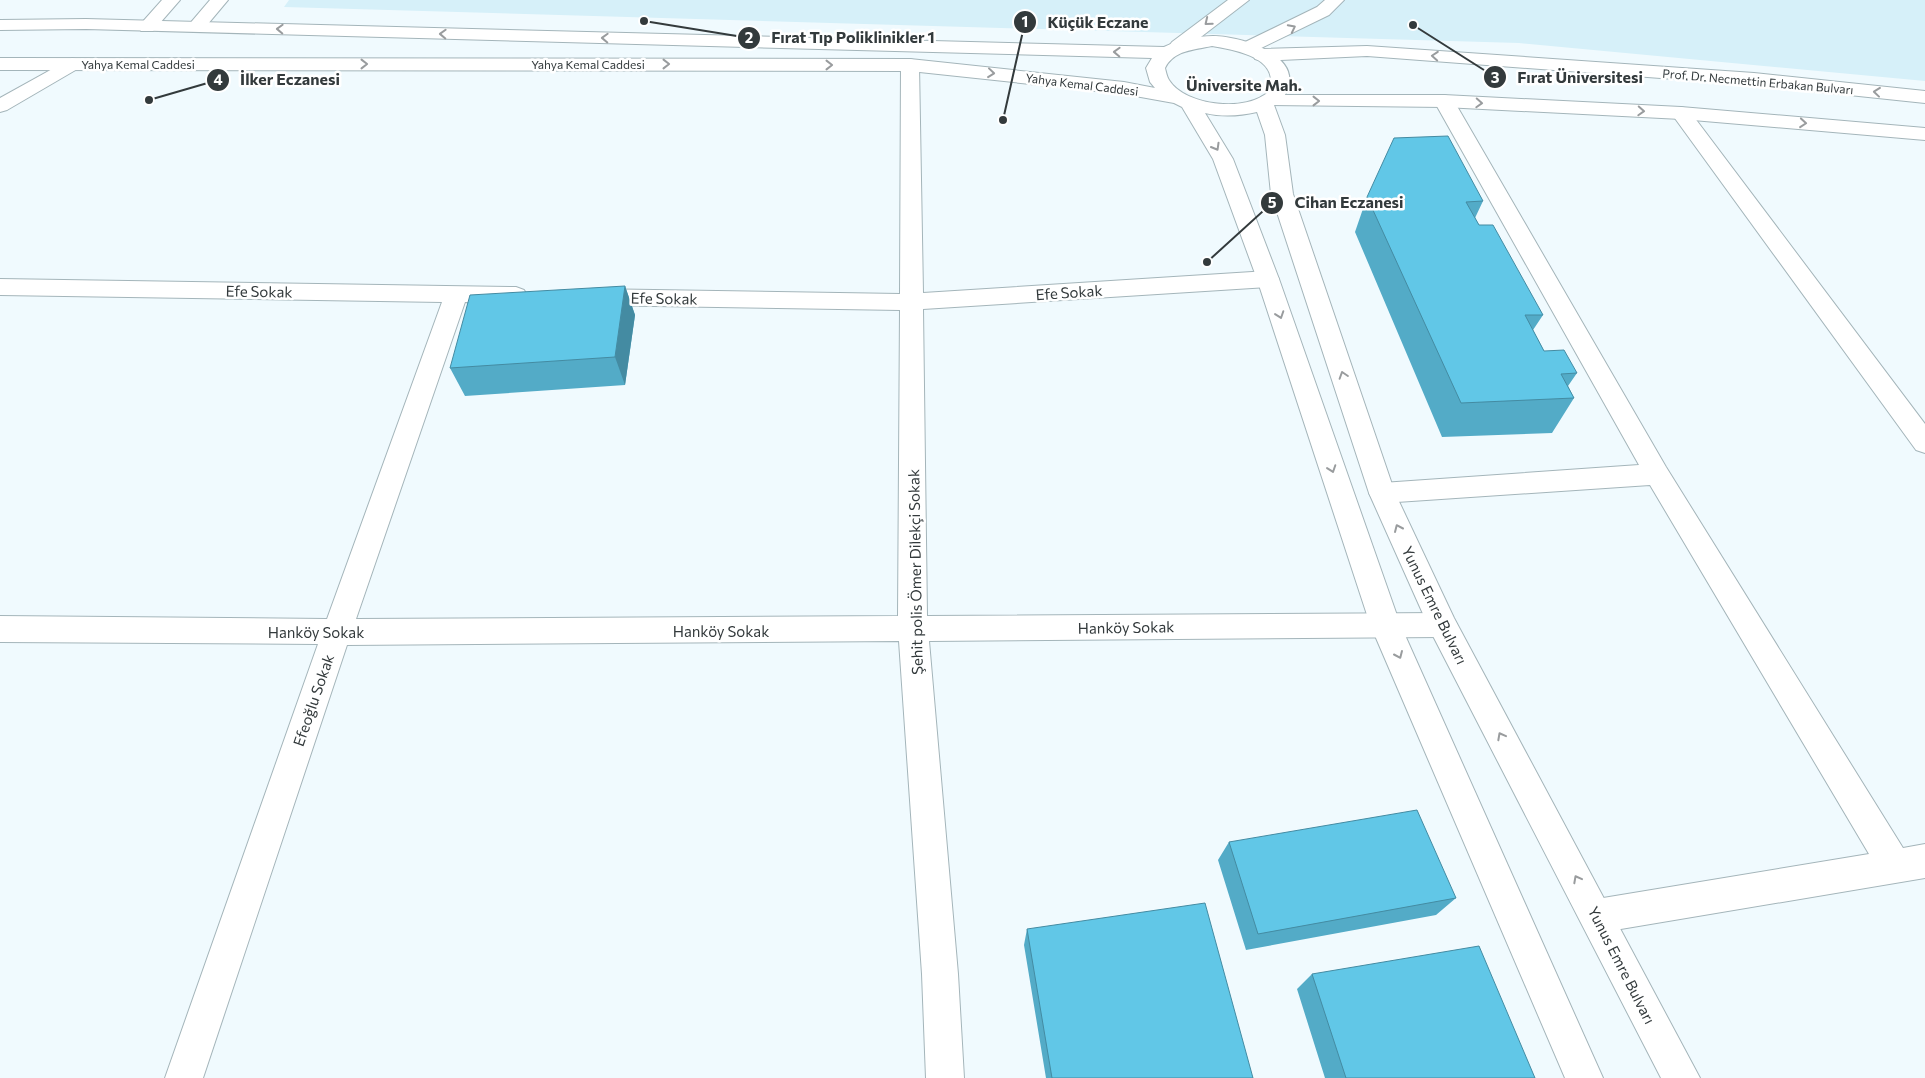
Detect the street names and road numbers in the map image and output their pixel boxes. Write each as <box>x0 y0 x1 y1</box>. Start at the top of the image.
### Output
street label: Yahya Kemal Caddesi <box>81 57 195 71</box>
street label: Yahya Kemal Caddesi <box>531 57 645 71</box>
street label: Prof. Dr. Necmettin Erbakan Bulvarı <box>1662 66 1854 96</box>
street label: Yahya Kemal Caddesi <box>1025 70 1139 98</box>
street label: Efe Sokak <box>225 281 293 301</box>
street label: Efe Sokak <box>1035 281 1103 303</box>
street label: Efe Sokak <box>630 288 698 308</box>
street label: Şehit polis Ömer Dilekçi Sokak <box>904 469 926 675</box>
street label: Yunus Emre Bulvarı <box>1399 543 1471 667</box>
street label: Hanköy Sokak <box>1078 617 1174 637</box>
street label: Hanköy Sokak <box>673 622 769 640</box>
street label: Hanköy Sokak <box>268 623 364 641</box>
street label: Efeoğlu Sokak <box>289 652 337 748</box>
street label: Yunus Emre Bulvarı <box>1585 903 1659 1027</box>

